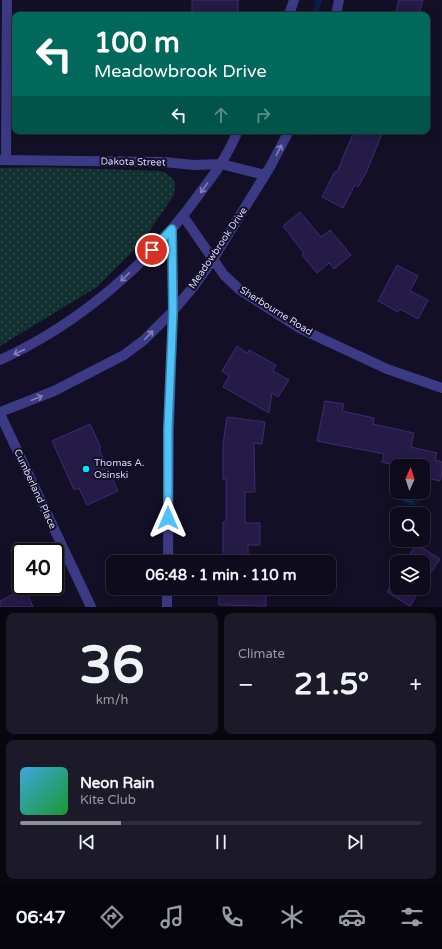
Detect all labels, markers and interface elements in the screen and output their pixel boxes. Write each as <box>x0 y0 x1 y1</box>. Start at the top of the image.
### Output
text: 100 m <box>94 26 180 60</box>
icon: left <box>28 28 80 80</box>
text: Meadowbrook Drive <box>94 60 267 82</box>
icon: left <box>168 104 190 126</box>
icon: ahead <box>210 104 232 126</box>
icon: right <box>252 104 274 126</box>
one-way arrow <box>276 145 283 157</box>
street label: Dakota Street <box>100 155 166 169</box>
one-way arrow <box>200 182 208 193</box>
street label: Meadowbrook Drive <box>186 205 250 291</box>
pin <box>135 233 169 267</box>
icon: arrive <box>141 239 163 261</box>
one-way arrow <box>120 272 130 282</box>
street label: Sherbourne Road <box>237 284 315 338</box>
one-way arrow <box>145 330 154 340</box>
one-way arrow <box>13 349 25 356</box>
one-way arrow <box>30 393 42 401</box>
street label: Cumberland Place <box>11 447 59 531</box>
place label: Thomas A. Osinski <box>94 457 144 481</box>
north arrow <box>390 459 430 499</box>
map controls <box>390 459 430 595</box>
marker: Thomas A. Osinski <box>81 464 91 474</box>
position arrow <box>147 497 189 539</box>
button: search <box>390 507 430 547</box>
speed limit sign: 40 <box>12 543 64 595</box>
button: layers <box>390 555 430 595</box>
text: 06:48 · 1 min · 110 m <box>146 566 296 584</box>
text: 36 <box>79 634 145 697</box>
text: Climate <box>238 646 285 662</box>
text: 21.5° <box>294 666 369 703</box>
text: − <box>238 672 254 698</box>
text: + <box>410 672 422 698</box>
text: km/h <box>96 692 128 708</box>
text: Neon Rain <box>80 774 154 792</box>
text: Kite Club <box>80 792 136 808</box>
icon: previous <box>76 831 98 853</box>
icon: pause <box>210 831 232 853</box>
icon: next <box>344 831 366 853</box>
icon: directions <box>98 903 126 931</box>
icon: music <box>158 903 186 931</box>
icon: phone <box>218 903 246 931</box>
icon: climate <box>278 903 306 931</box>
icon: car <box>338 903 366 931</box>
icon: filters <box>398 903 426 931</box>
text: 06:47 <box>16 906 66 928</box>

